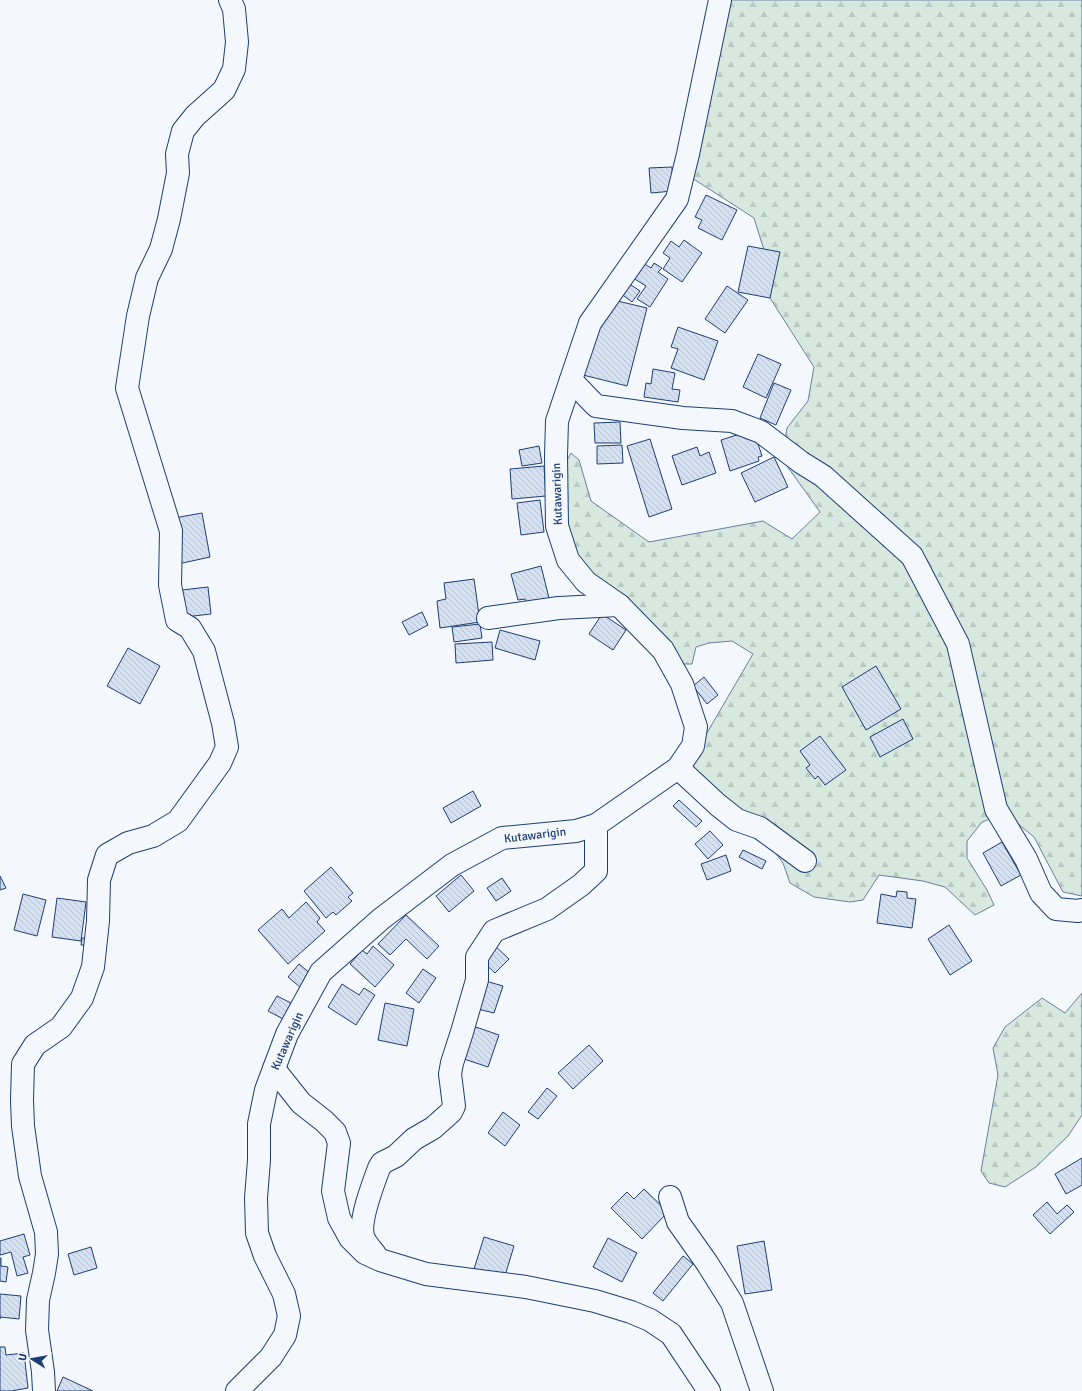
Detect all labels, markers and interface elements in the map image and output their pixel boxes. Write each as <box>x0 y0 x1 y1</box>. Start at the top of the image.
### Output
street label: Kutawarigin <box>549 463 566 525</box>
street label: Kutawarigin <box>503 824 567 847</box>
street label: Kutawarigin <box>268 1010 307 1073</box>
north arrow <box>12 1339 52 1379</box>
text: U <box>16 1352 30 1362</box>

